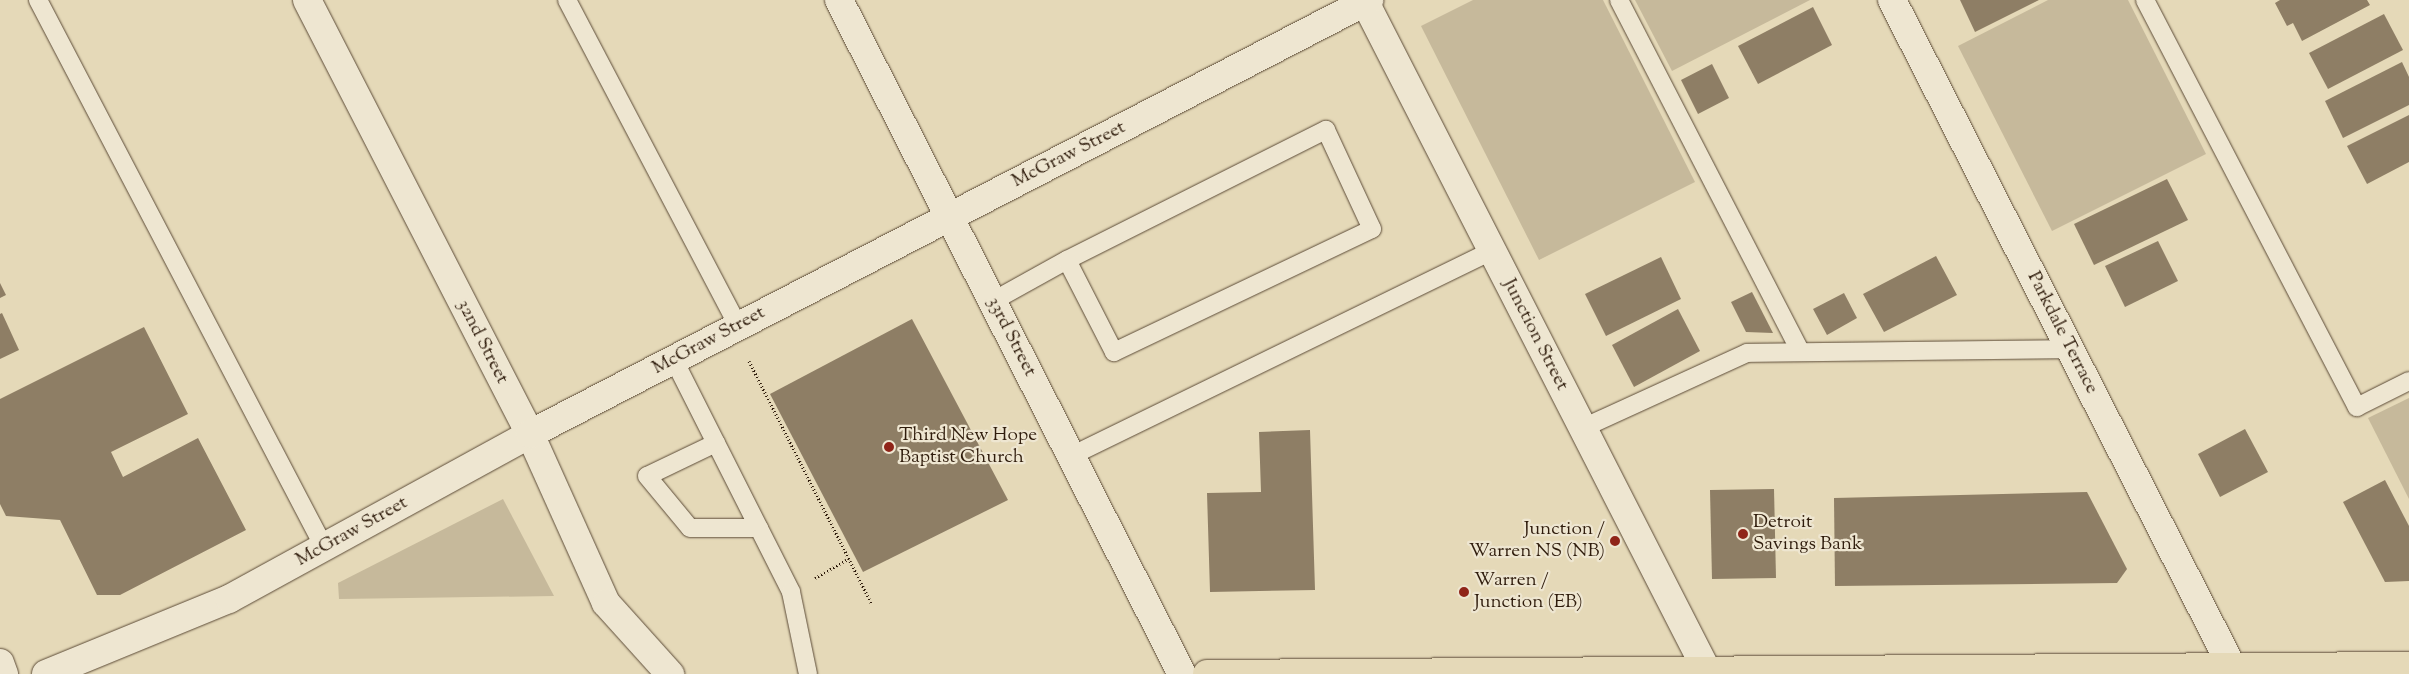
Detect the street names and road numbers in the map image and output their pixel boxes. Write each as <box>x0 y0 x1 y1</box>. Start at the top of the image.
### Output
street label: McGraw Street <box>1008 117 1130 193</box>
street label: Parkdale Terrace <box>2021 268 2103 398</box>
street label: Junction Street <box>1497 275 1573 395</box>
street label: 33rd Street <box>981 293 1041 381</box>
street label: 32nd Street <box>451 296 513 388</box>
street label: McGraw Street <box>649 302 769 380</box>
street label: McGraw Street <box>292 492 412 572</box>

